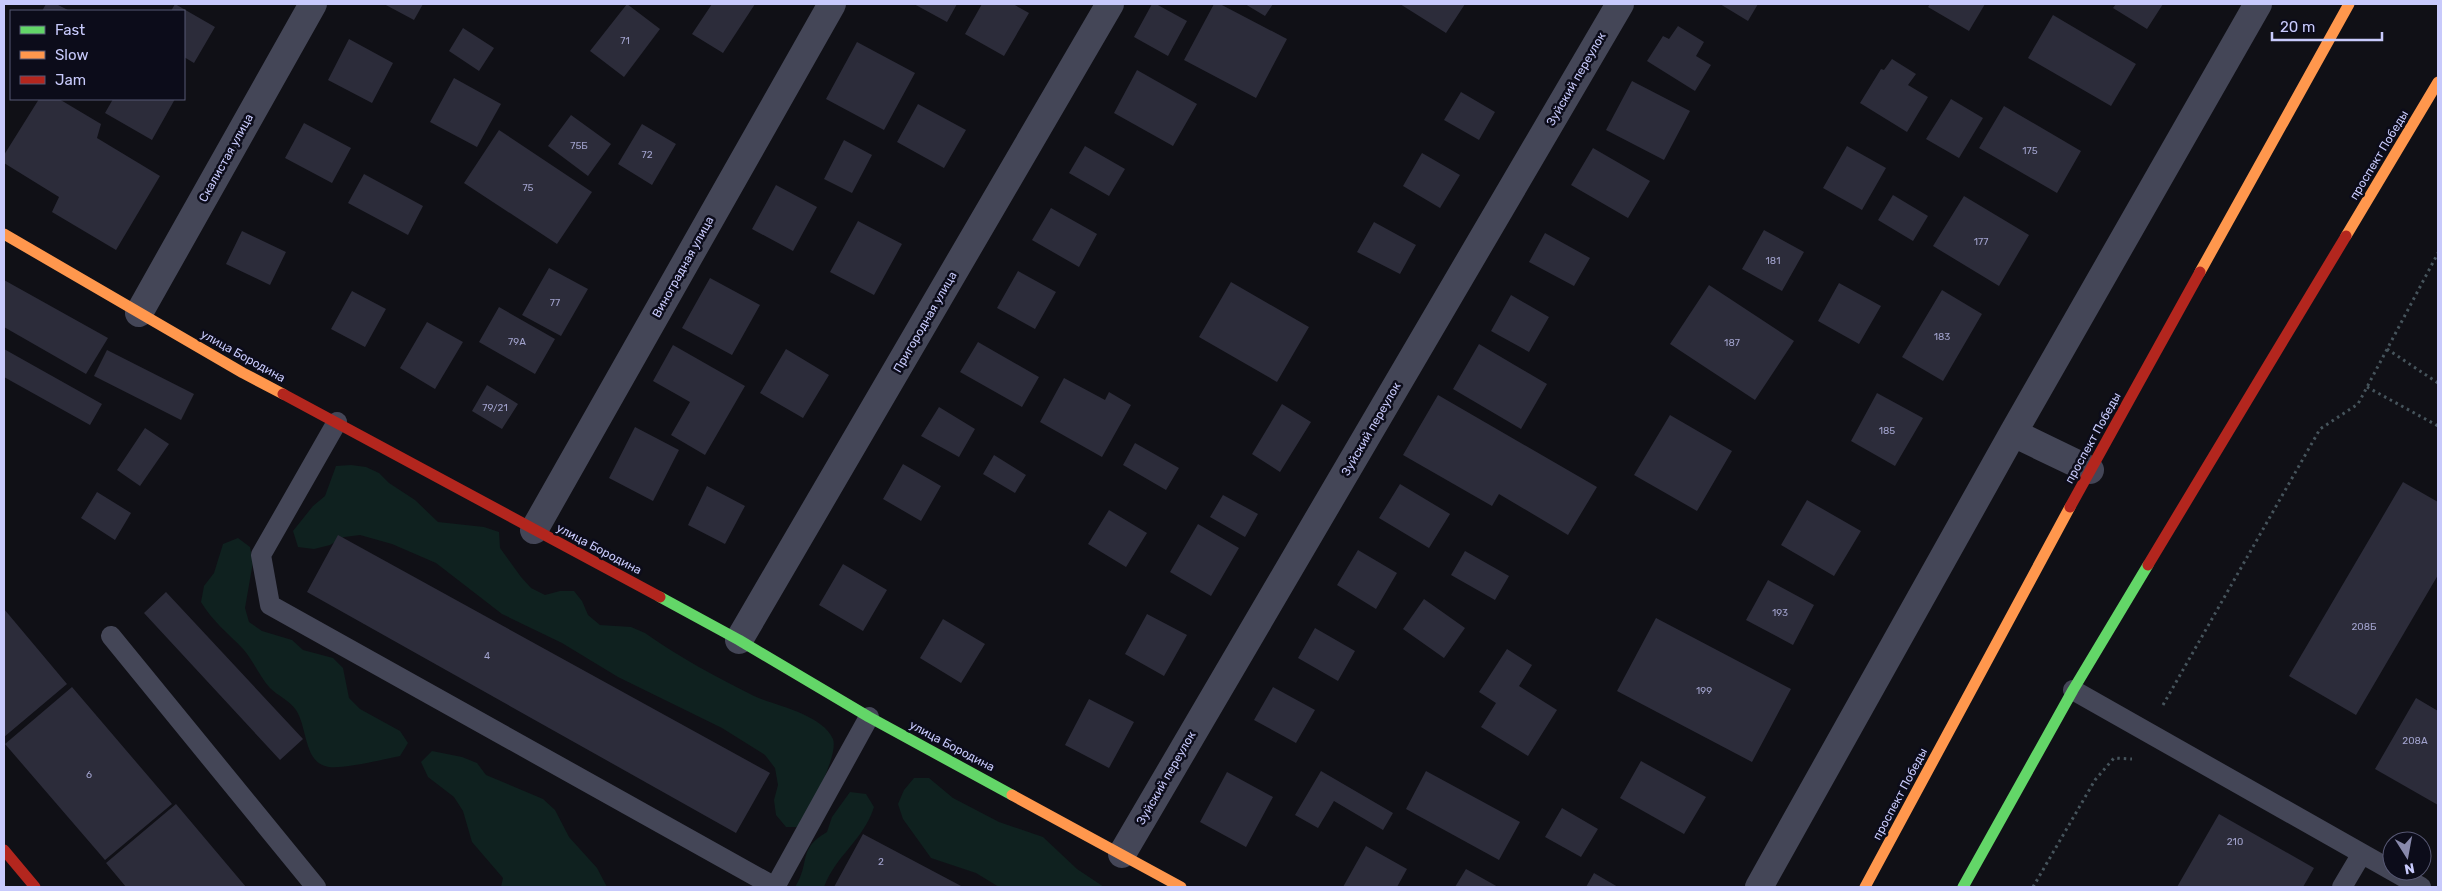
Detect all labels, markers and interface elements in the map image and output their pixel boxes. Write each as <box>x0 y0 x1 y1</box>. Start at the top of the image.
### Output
legend <box>10 10 185 100</box>
scale bar <box>2272 10 2382 42</box>
text: 20 m <box>2280 18 2315 36</box>
text: Fast <box>55 21 85 39</box>
street label: Зуйский переулок <box>1543 29 1609 128</box>
house number: 71 <box>620 35 630 47</box>
text: Slow <box>55 46 88 64</box>
text: Jam <box>55 71 86 89</box>
street label: проспект Победы <box>2347 108 2411 202</box>
street label: Скалистая улица <box>196 111 256 205</box>
house number: 75Б <box>570 140 588 152</box>
house number: 175 <box>2022 145 2038 157</box>
house number: 72 <box>642 149 653 161</box>
house number: 75 <box>522 182 534 194</box>
street label: Виноградная улица <box>649 214 717 320</box>
house number: 177 <box>1974 236 1988 248</box>
house number: 181 <box>1766 255 1780 267</box>
street label: Пригородная улица <box>890 269 960 375</box>
house number: 77 <box>550 297 560 309</box>
street label: улица Бородина <box>198 327 288 385</box>
house number: 183 <box>1934 331 1950 343</box>
house number: 79А <box>508 336 526 348</box>
house number: 187 <box>1724 337 1740 349</box>
street label: Зуйский переулок <box>1338 379 1404 478</box>
street label: проспект Победы <box>2062 390 2124 486</box>
house number: 79/21 <box>482 402 508 414</box>
house number: 185 <box>1879 425 1895 437</box>
street label: улица Бородина <box>554 521 644 577</box>
house number: 193 <box>1772 607 1788 619</box>
house number: 208Б <box>2352 621 2377 633</box>
house number: 4 <box>484 650 490 662</box>
house number: 199 <box>1696 685 1712 697</box>
street label: улица Бородина <box>907 718 997 774</box>
street label: Зуйский переулок <box>1133 728 1199 827</box>
house number: 208А <box>2402 735 2428 747</box>
street label: проспект Победы <box>1870 746 1930 842</box>
house number: 6 <box>86 769 92 781</box>
north arrow <box>2382 831 2432 881</box>
house number: 210 <box>2227 836 2243 848</box>
house number: 2 <box>878 856 884 868</box>
text: N <box>2403 859 2416 878</box>

